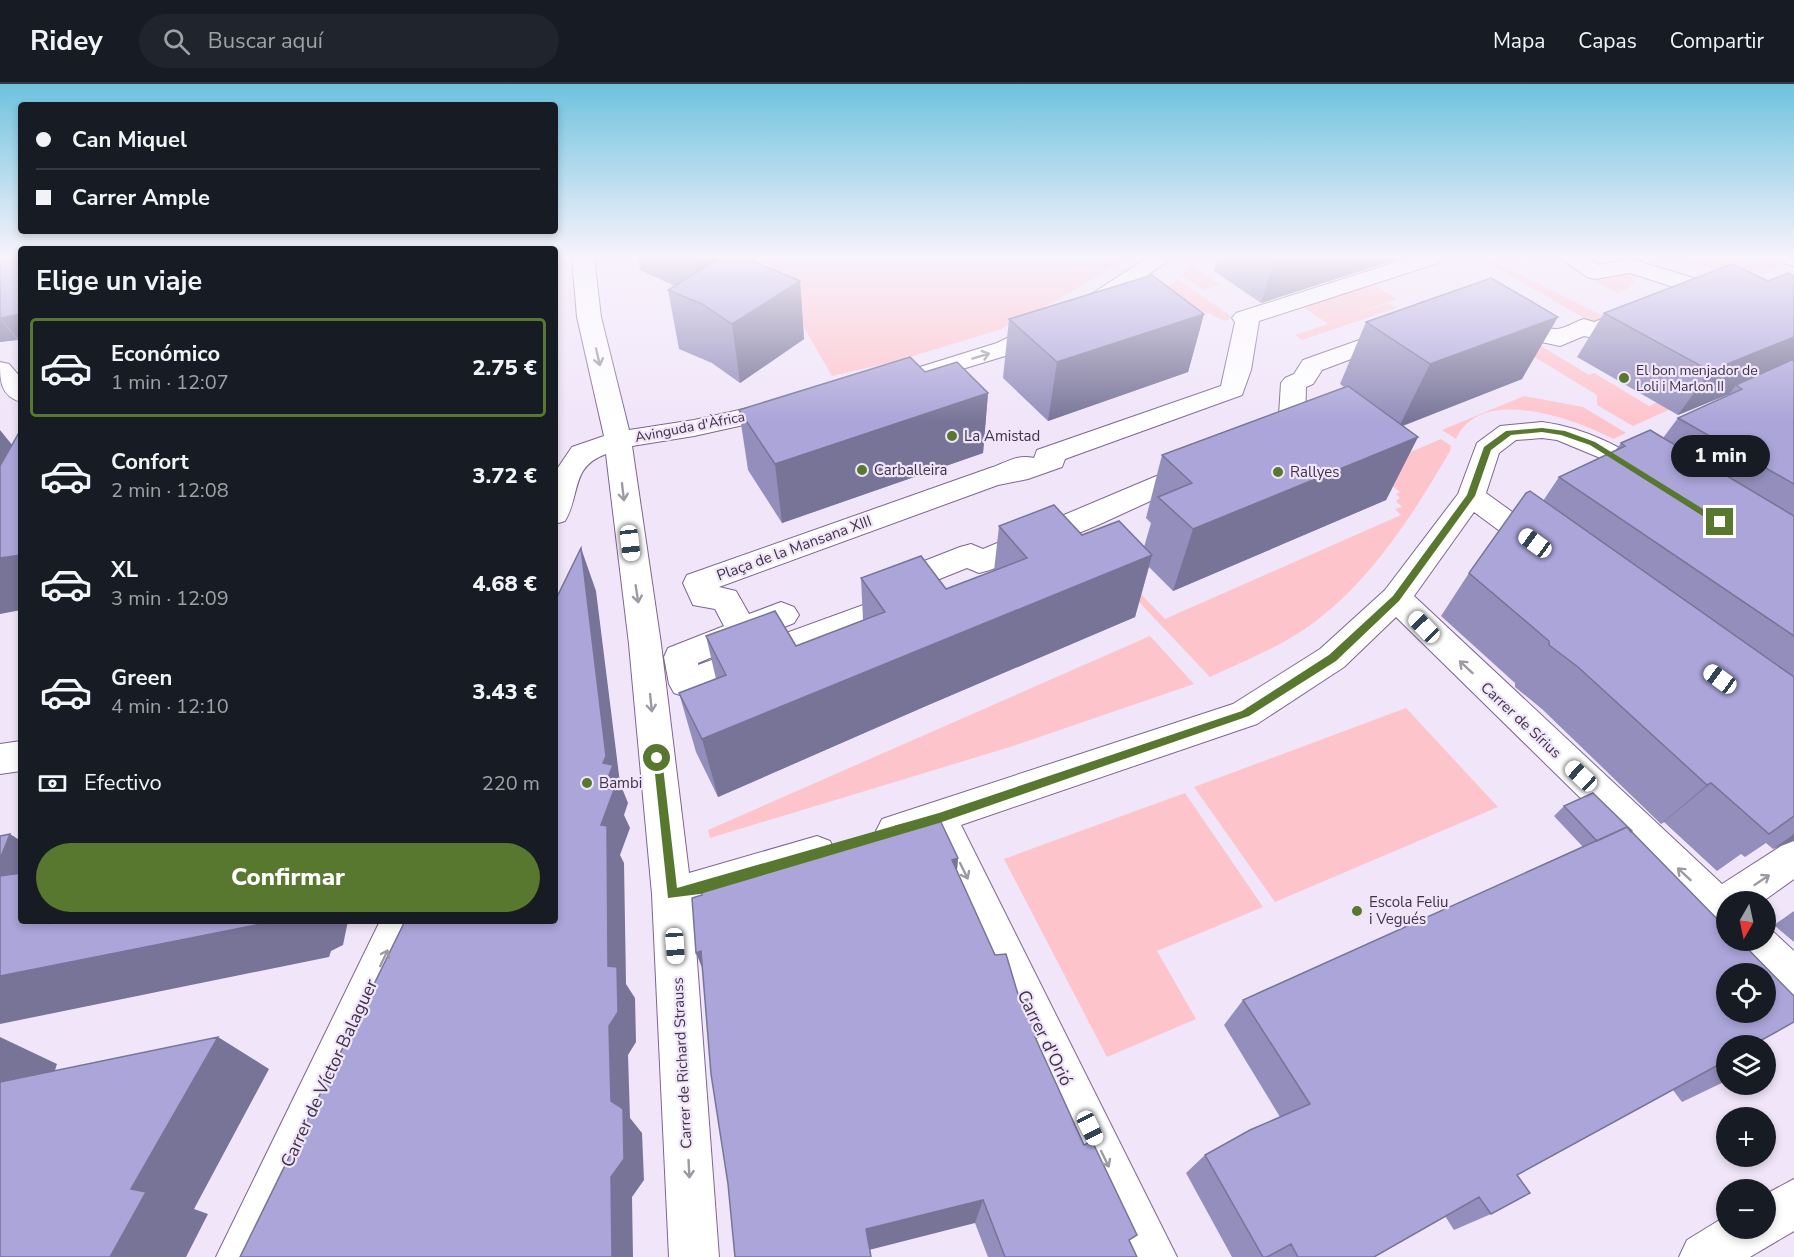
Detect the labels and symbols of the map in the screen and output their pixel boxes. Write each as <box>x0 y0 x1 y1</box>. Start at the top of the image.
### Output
one-way arrow <box>592 347 604 366</box>
one-way arrow <box>971 350 990 361</box>
place label: El bon menjador de Loli i Marlon II <box>1636 361 1758 396</box>
marker: El bon menjador de Loli i Marlon II <box>1617 371 1631 385</box>
street label: Avinguda d'Àfrica <box>633 407 747 447</box>
place label: La Amistad <box>964 426 1040 446</box>
marker: La Amistad <box>945 429 959 443</box>
callout: 1 min <box>1670 435 1770 477</box>
place label: Carballeira <box>874 460 947 480</box>
place label: Rallyes <box>1290 462 1339 482</box>
marker: Carballeira <box>855 463 869 477</box>
marker: Rallyes <box>1271 465 1285 479</box>
one-way arrow <box>618 481 629 501</box>
route end <box>1706 508 1733 535</box>
street label: Plaça de la Mansana XIII <box>714 511 874 585</box>
car <box>619 524 641 562</box>
car <box>1515 525 1555 561</box>
one-way arrow <box>631 583 642 603</box>
car <box>1405 608 1443 646</box>
one-way arrow <box>1459 660 1474 675</box>
car <box>1700 661 1740 697</box>
street label: Carrer de Sírius <box>1476 677 1566 763</box>
one-way arrow <box>646 692 657 712</box>
route start <box>643 744 670 771</box>
car <box>1562 757 1600 795</box>
place label: Bambi <box>599 773 642 793</box>
marker: Bambi <box>580 776 594 790</box>
one-way arrow <box>959 861 971 879</box>
one-way arrow <box>1677 867 1692 881</box>
one-way arrow <box>1753 874 1769 886</box>
north arrow <box>1716 891 1776 951</box>
place label: Escola Feliu i Vegués <box>1369 892 1448 929</box>
marker: Escola Feliu i Vegués <box>1350 904 1364 918</box>
car <box>665 927 685 965</box>
one-way arrow <box>378 949 390 967</box>
street label: Carrer de Víctor Balaguer <box>275 975 383 1171</box>
street label: Carrer de Richard Strauss <box>668 977 696 1149</box>
street label: Carrer d'Orió <box>1011 986 1079 1090</box>
car <box>1074 1108 1106 1148</box>
one-way arrow <box>1099 1150 1111 1168</box>
one-way arrow <box>683 1158 694 1178</box>

